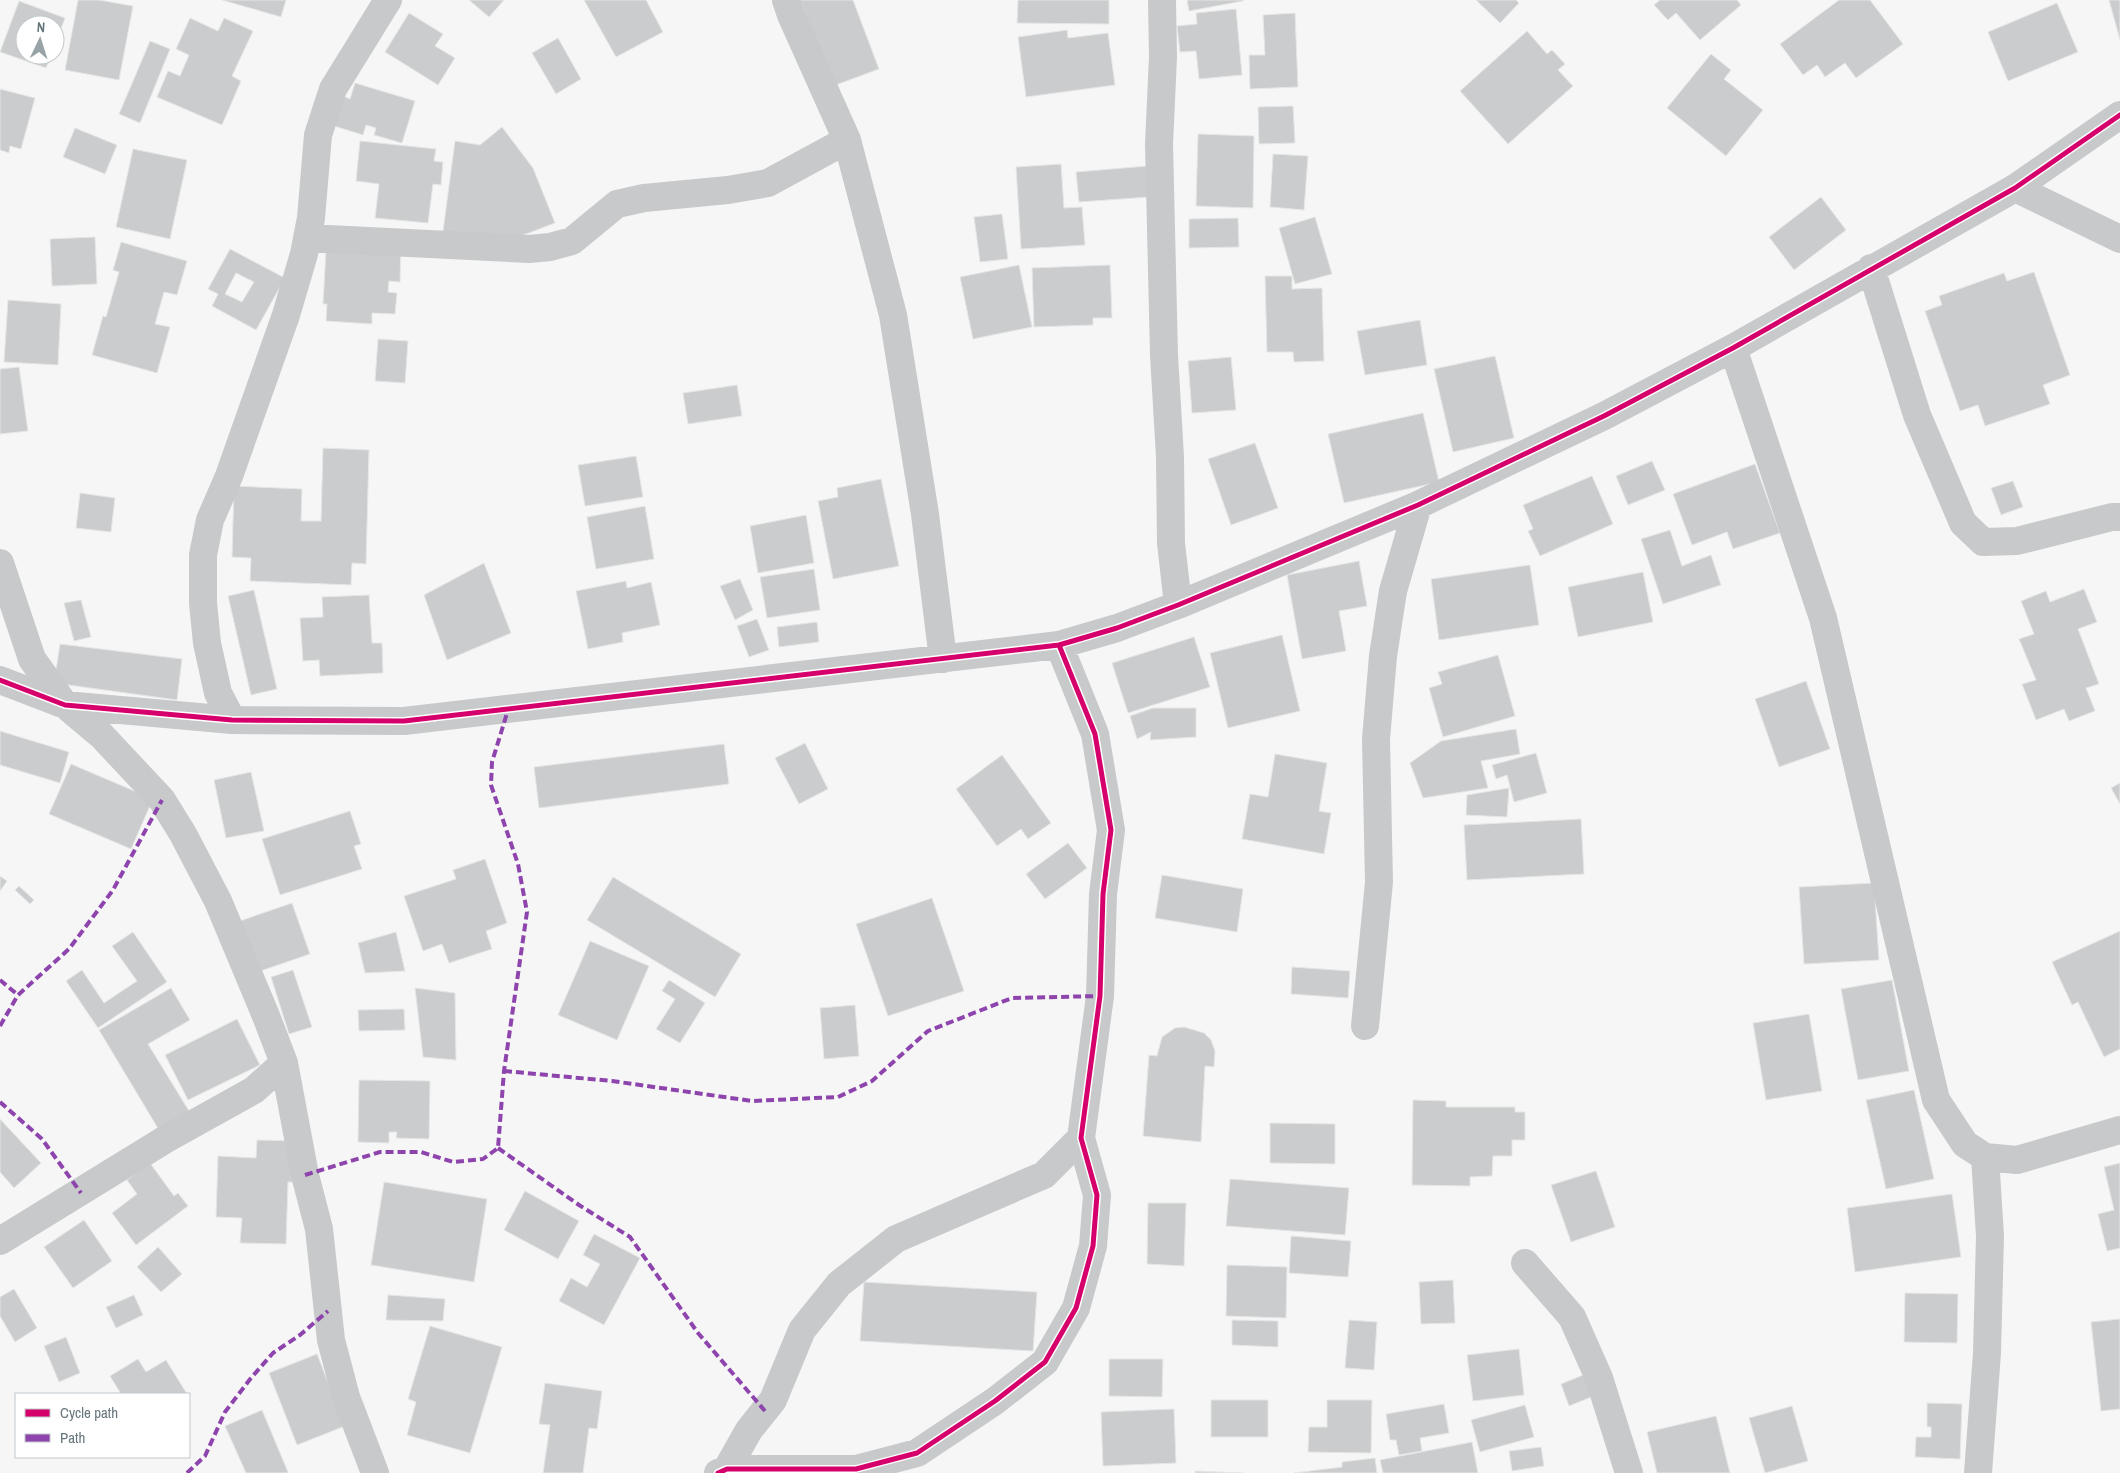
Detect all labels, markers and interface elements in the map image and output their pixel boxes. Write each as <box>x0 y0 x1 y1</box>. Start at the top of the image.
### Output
north arrow <box>15 15 65 65</box>
text: N <box>36 18 46 36</box>
legend <box>15 1393 190 1458</box>
text: Cycle path <box>60 1402 118 1423</box>
text: Path <box>60 1427 85 1448</box>

